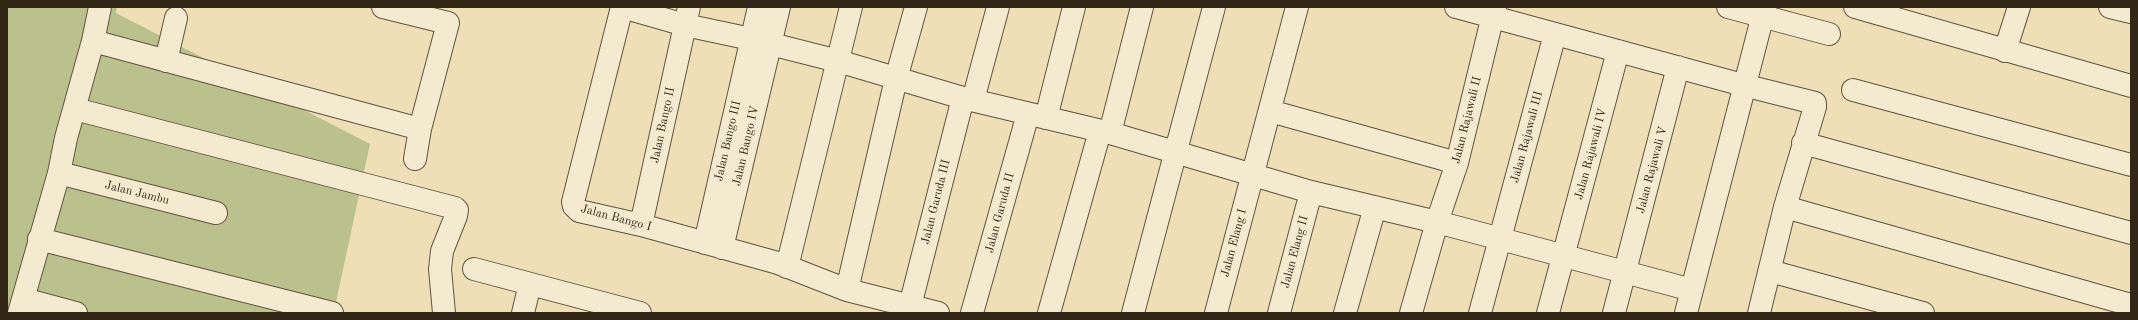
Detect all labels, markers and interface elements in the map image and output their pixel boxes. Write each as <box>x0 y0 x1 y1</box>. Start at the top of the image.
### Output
street label: Jalan Rajawali II <box>1449 75 1485 165</box>
street label: Jalan Bango II <box>648 86 678 164</box>
street label: Jalan Rajawali III <box>1508 90 1546 184</box>
street label: Jalan Bango III <box>712 99 744 183</box>
street label: Jalan Bango IV <box>730 104 762 188</box>
street label: Jalan Rajawali IV <box>1572 107 1610 201</box>
street label: Jalan Rajawali V <box>1633 125 1671 215</box>
street label: Jalan Garuda III <box>918 158 954 246</box>
street label: Jalan Garuda II <box>982 171 1018 255</box>
street label: Jalan Jambu <box>103 178 171 208</box>
street label: Jalan Bango I <box>579 202 653 234</box>
street label: Jalan Elang I <box>1218 207 1250 279</box>
street label: Jalan Elang II <box>1278 214 1312 290</box>

